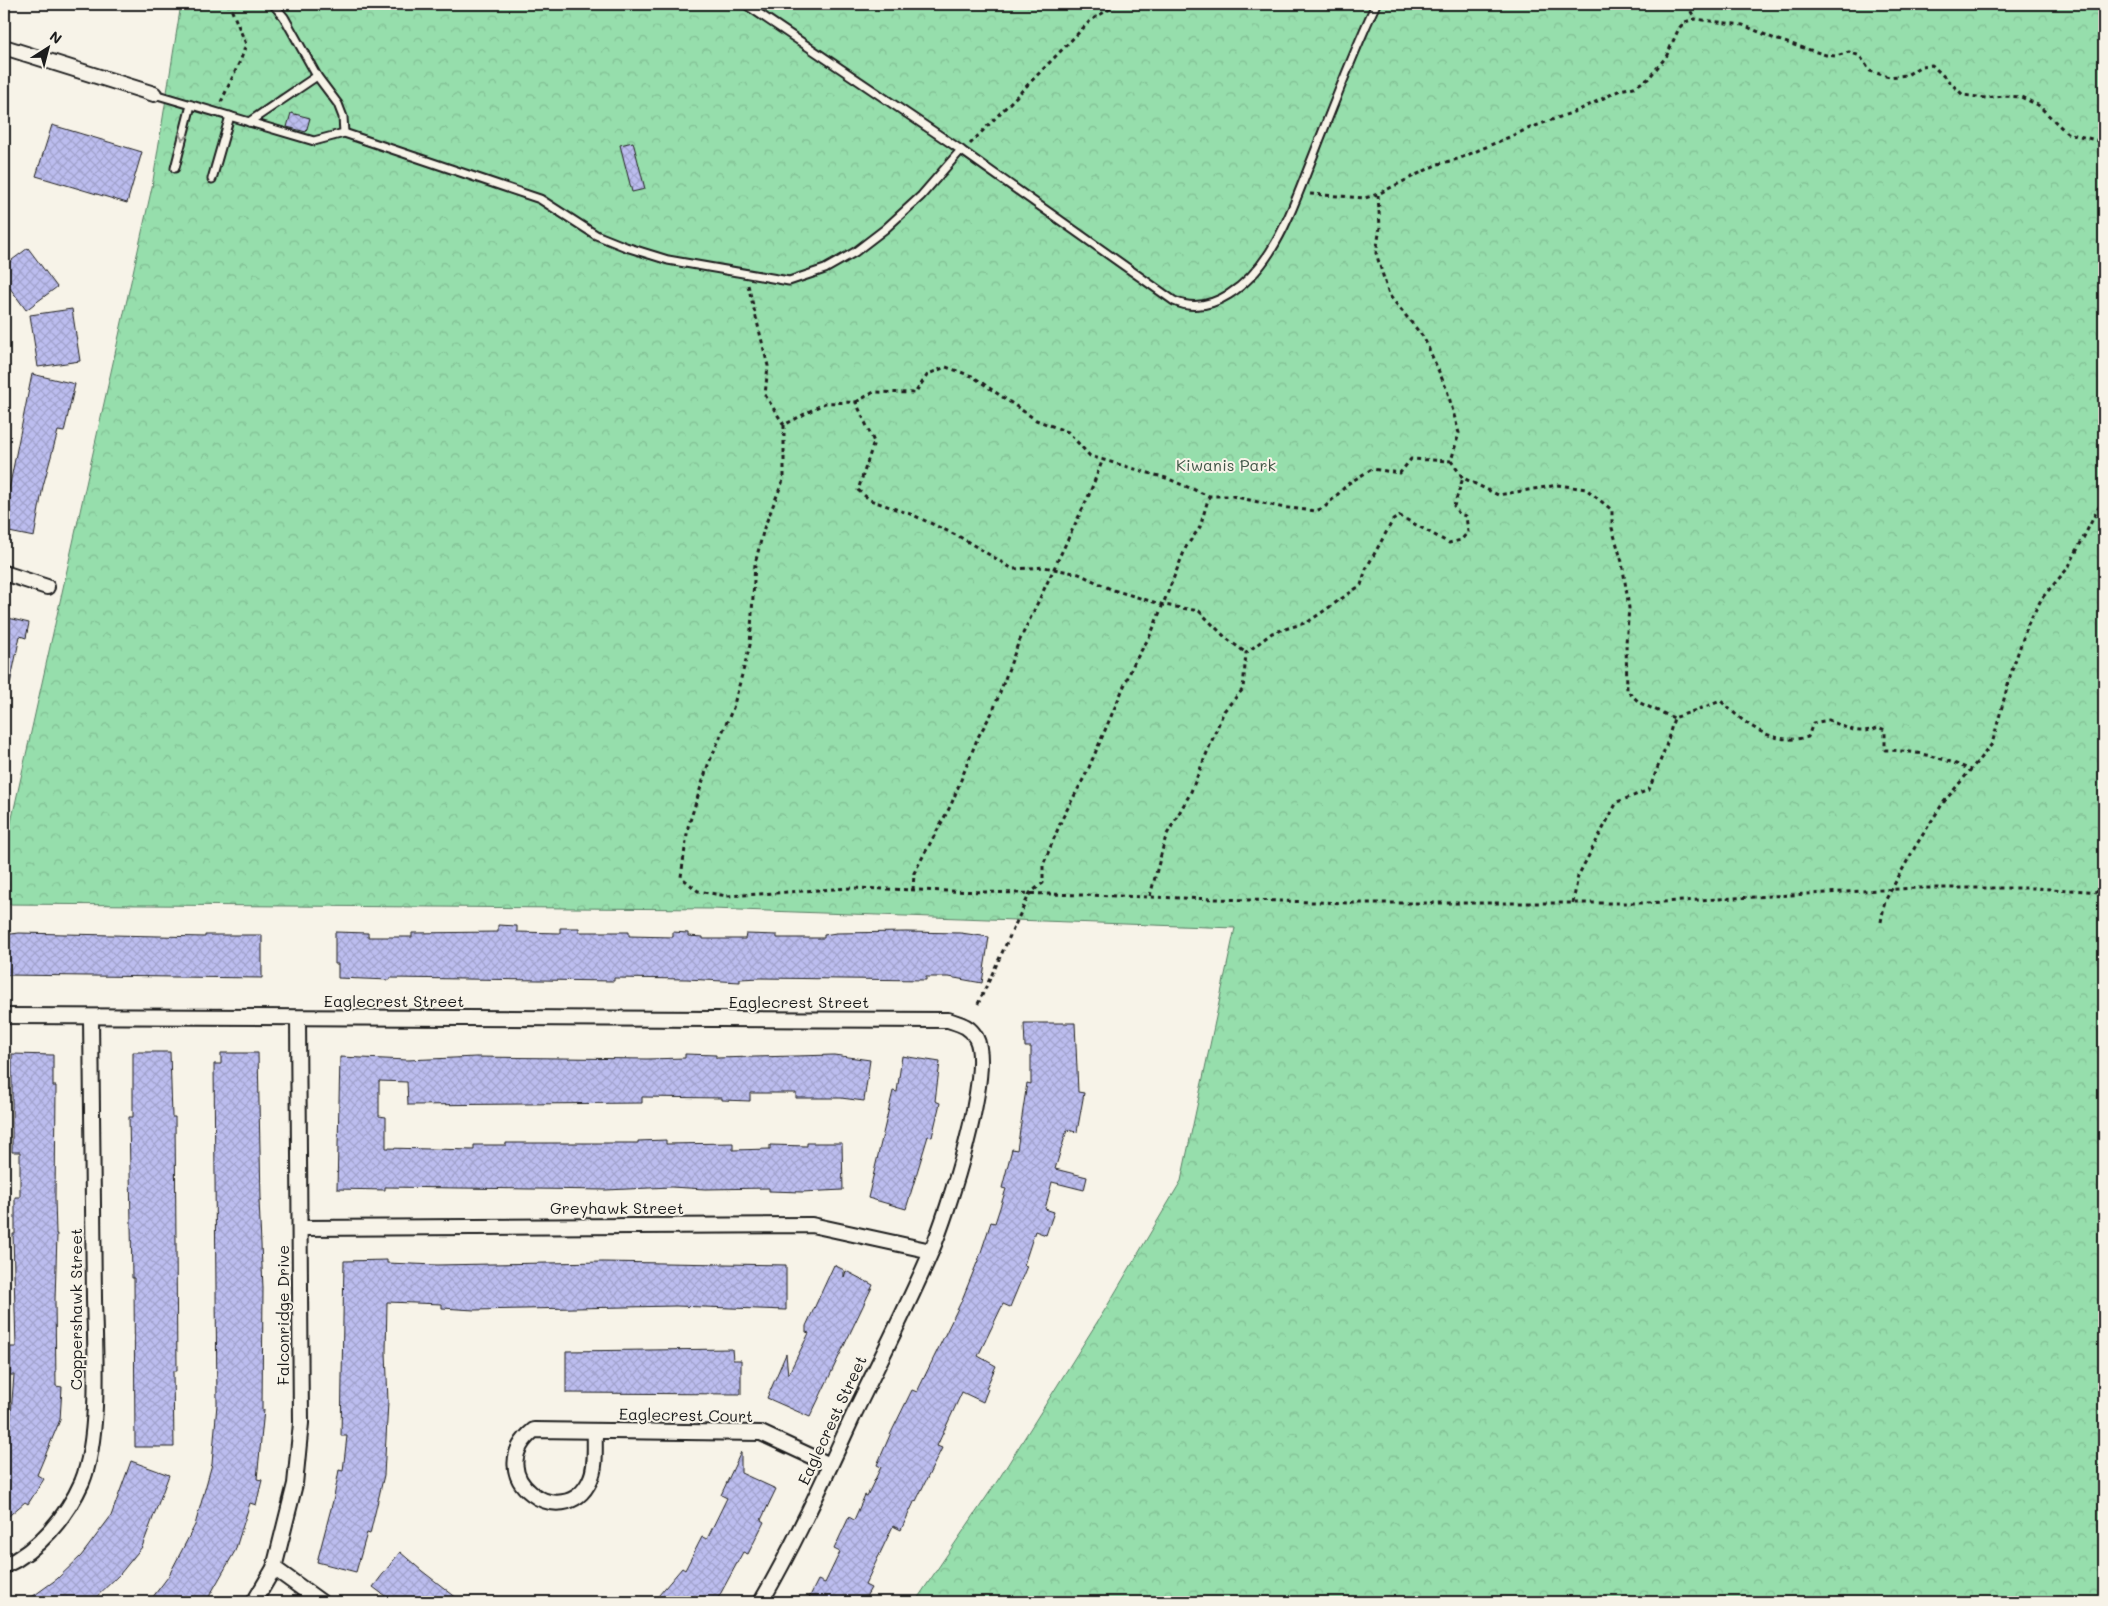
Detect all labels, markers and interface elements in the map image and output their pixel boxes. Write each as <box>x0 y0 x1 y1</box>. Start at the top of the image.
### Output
north arrow <box>22 22 72 72</box>
text: N <box>46 26 66 48</box>
one-way arrow <box>178 132 189 141</box>
park label: Kiwanis Park <box>1176 454 1276 475</box>
street label: Eaglecrest Street <box>324 990 464 1011</box>
street label: Eaglecrest Street <box>729 991 869 1012</box>
street label: Greyhawk Street <box>550 1197 684 1218</box>
street label: Coppershawk Street <box>65 1228 86 1390</box>
street label: Falconridge Drive <box>272 1245 293 1385</box>
street label: Eaglecrest Street <box>792 1352 871 1488</box>
street label: Eaglecrest Court <box>619 1403 753 1426</box>

